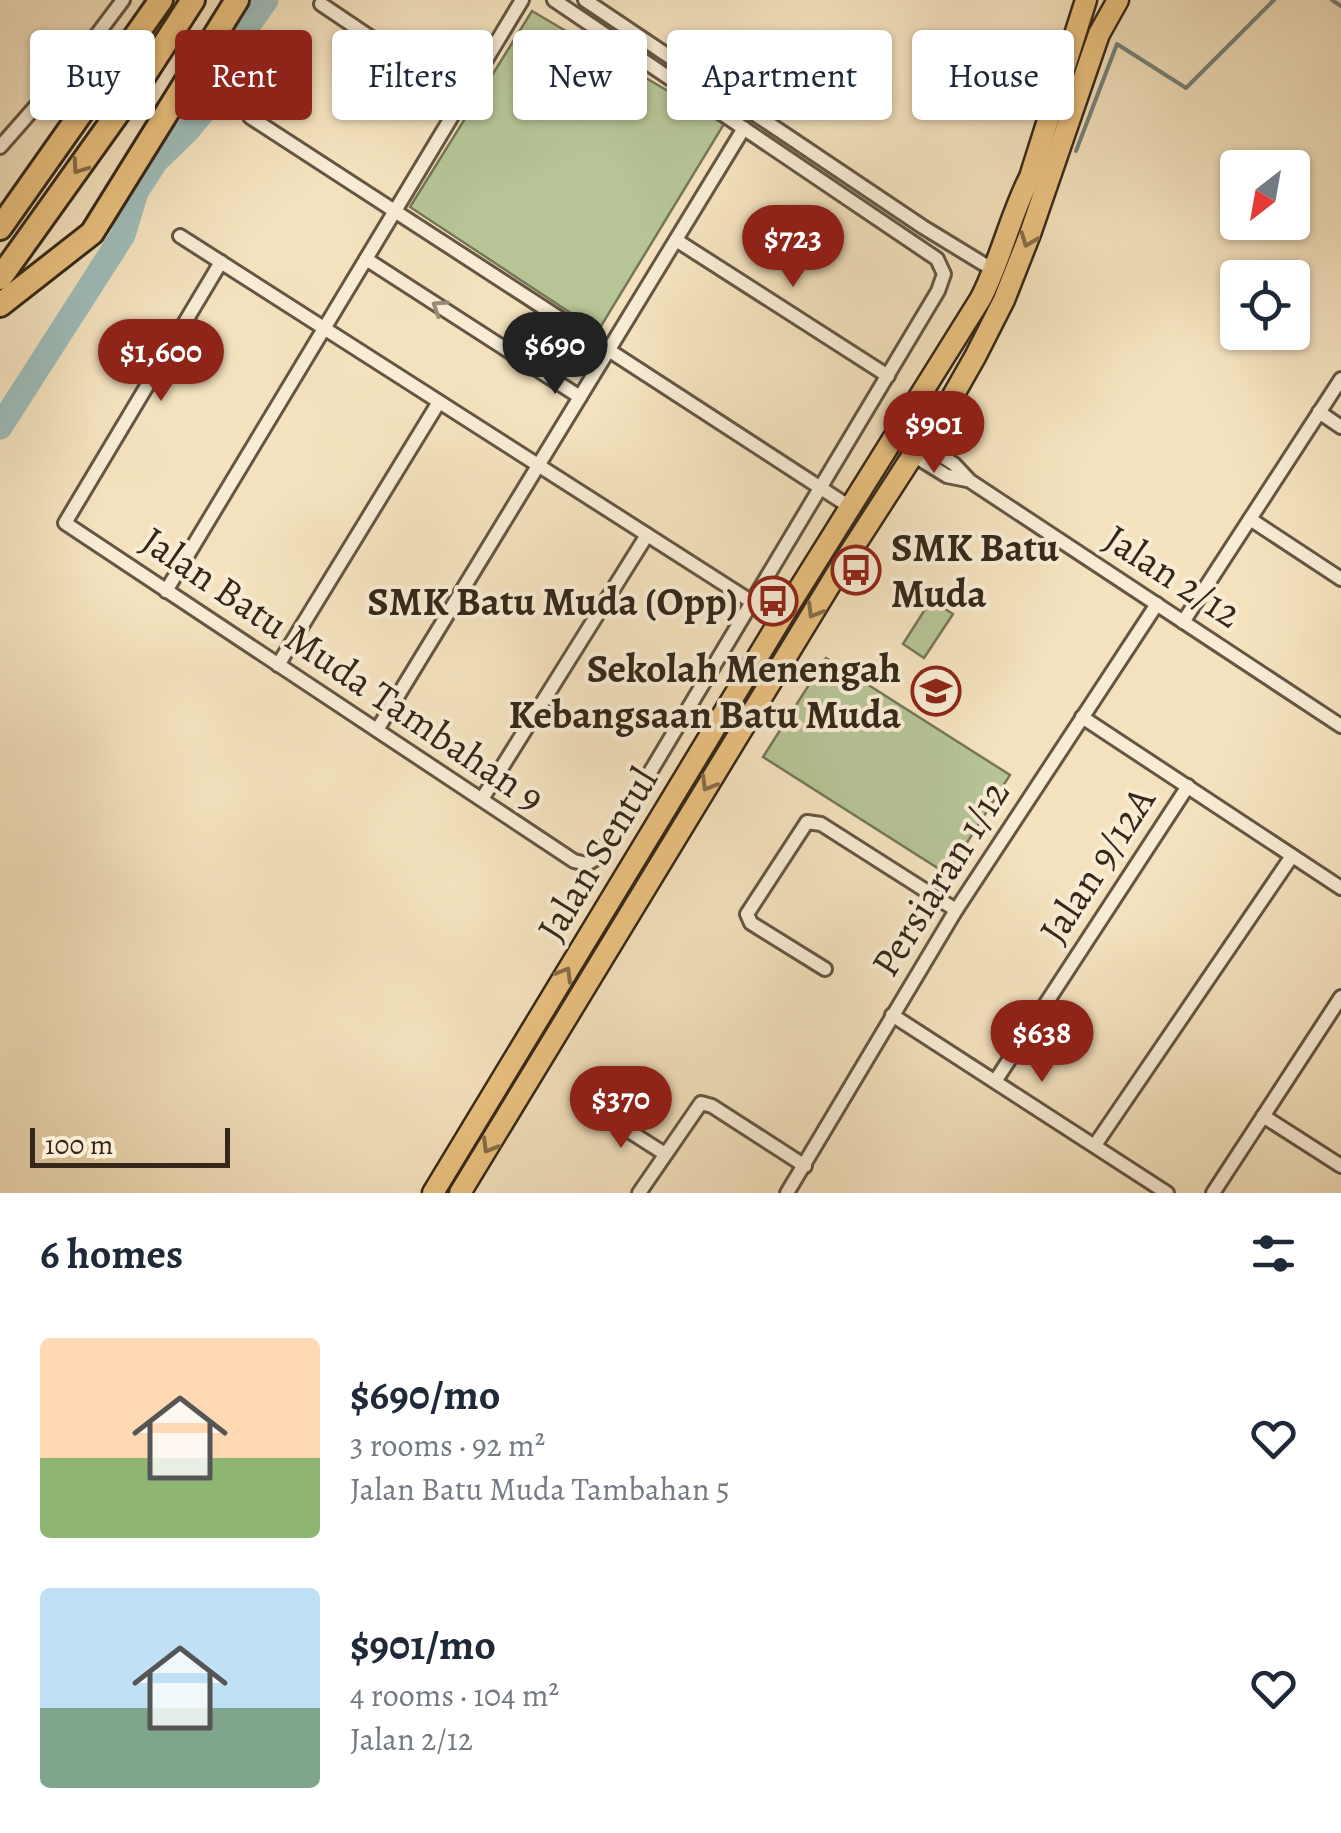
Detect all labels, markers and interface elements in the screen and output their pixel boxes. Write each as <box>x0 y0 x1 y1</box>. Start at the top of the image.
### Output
chip: Buy <box>30 30 155 120</box>
chip: Rent <box>175 30 312 120</box>
chip: Filters <box>332 30 493 120</box>
chip: New <box>513 30 647 120</box>
chip: Apartment <box>667 30 892 120</box>
chip: House <box>912 30 1074 120</box>
north arrow <box>1220 150 1310 240</box>
map controls <box>1220 150 1310 350</box>
one-way arrow <box>73 156 91 175</box>
pin: $723 <box>734 205 852 290</box>
text: $723 <box>764 215 822 259</box>
one-way arrow <box>1019 231 1039 248</box>
button: locate <box>1220 260 1310 350</box>
one-way arrow <box>432 300 450 319</box>
pin: $690 <box>496 312 614 397</box>
pin: $1,600 <box>80 319 242 404</box>
text: $690 <box>525 322 585 366</box>
text: $1,600 <box>120 329 202 373</box>
pin: $901 <box>875 391 993 476</box>
text: $901 <box>905 401 963 445</box>
street label: Jalan 2/12 <box>1094 511 1252 641</box>
street label: Jalan Batu Muda Tambahan 9 <box>130 513 556 825</box>
place label: SMK Batu Muda <box>891 520 1059 621</box>
bus stop icon: SMK Batu Muda <box>830 544 882 596</box>
place label: SMK Batu Muda (Opp) <box>367 574 738 629</box>
bus stop icon: SMK Batu Muda (Opp) <box>747 575 799 627</box>
one-way arrow <box>807 600 826 618</box>
place label: Sekolah Menengah Kebangsaan Batu Muda <box>509 641 902 742</box>
school or university icon: Sekolah Menengah Kebangsaan Batu Muda <box>910 665 962 717</box>
street label: Jalan Sentul <box>524 757 671 951</box>
street label: Persiaran 1/12 <box>858 769 1022 987</box>
one-way arrow <box>702 773 721 791</box>
street label: Jalan 9/12A <box>1026 776 1168 954</box>
one-way arrow <box>553 967 572 985</box>
pin: $638 <box>983 1000 1101 1085</box>
text: $638 <box>1013 1010 1071 1054</box>
pin: $370 <box>562 1066 680 1151</box>
text: $370 <box>592 1076 650 1120</box>
scale bar <box>30 1123 230 1168</box>
text: 100 m <box>45 1126 113 1164</box>
one-way arrow <box>482 1135 501 1153</box>
text: 6 homes <box>40 1225 183 1282</box>
icon: filters <box>1246 1226 1301 1281</box>
text: $690/mo <box>350 1366 500 1423</box>
icon: home <box>120 1378 240 1498</box>
icon: heart <box>1246 1411 1301 1466</box>
text: 3 rooms · 92 m² <box>350 1423 545 1467</box>
text: Jalan Batu Muda Tambahan 5 <box>350 1467 730 1511</box>
text: $901/mo <box>350 1616 496 1673</box>
icon: home <box>120 1628 240 1748</box>
icon: heart <box>1246 1661 1301 1716</box>
text: 4 rooms · 104 m² <box>350 1673 559 1717</box>
text: Jalan 2/12 <box>350 1717 473 1761</box>

